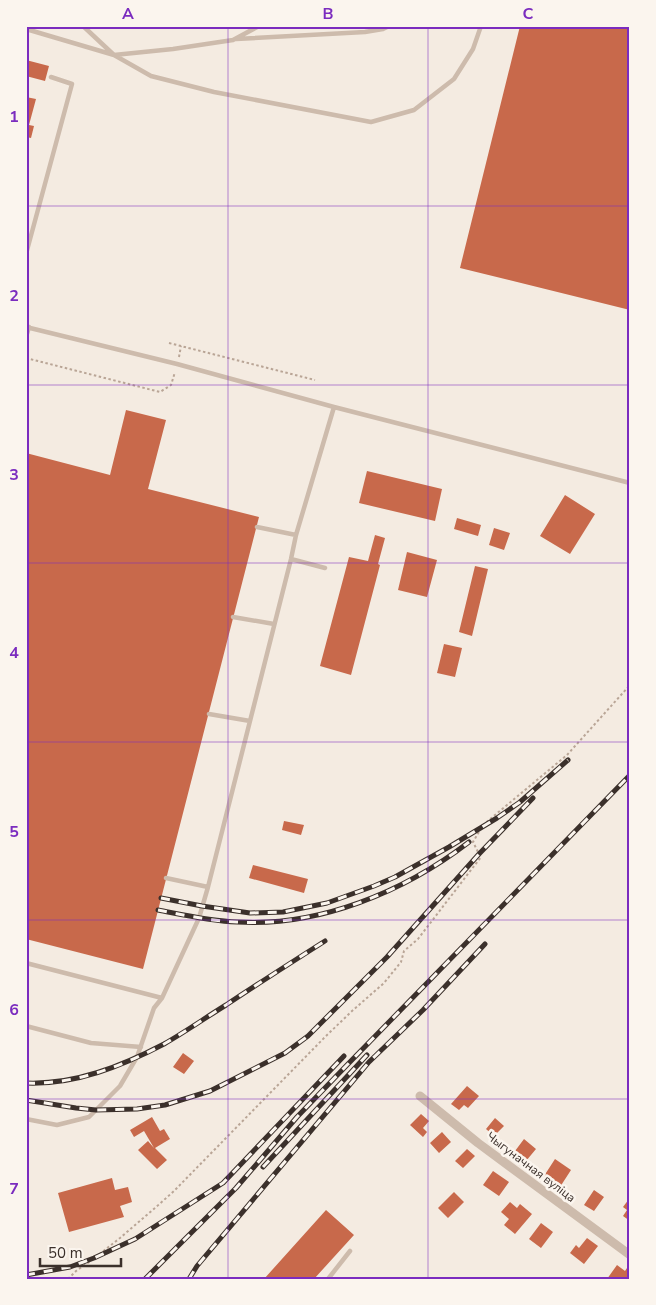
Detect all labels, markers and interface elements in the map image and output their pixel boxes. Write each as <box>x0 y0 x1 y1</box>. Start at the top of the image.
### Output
text: A <box>122 3 134 25</box>
text: B <box>322 3 334 25</box>
text: C <box>523 3 534 25</box>
text: 1 <box>9 106 19 128</box>
text: 2 <box>9 285 19 307</box>
text: 3 <box>9 464 19 486</box>
text: 4 <box>9 642 19 664</box>
text: 5 <box>9 821 19 843</box>
text: 6 <box>9 999 19 1021</box>
street label: Чыгуначная вуліца <box>483 1128 579 1206</box>
text: 7 <box>9 1178 19 1200</box>
scale bar <box>40 1235 121 1267</box>
text: 50 m <box>48 1243 83 1263</box>

